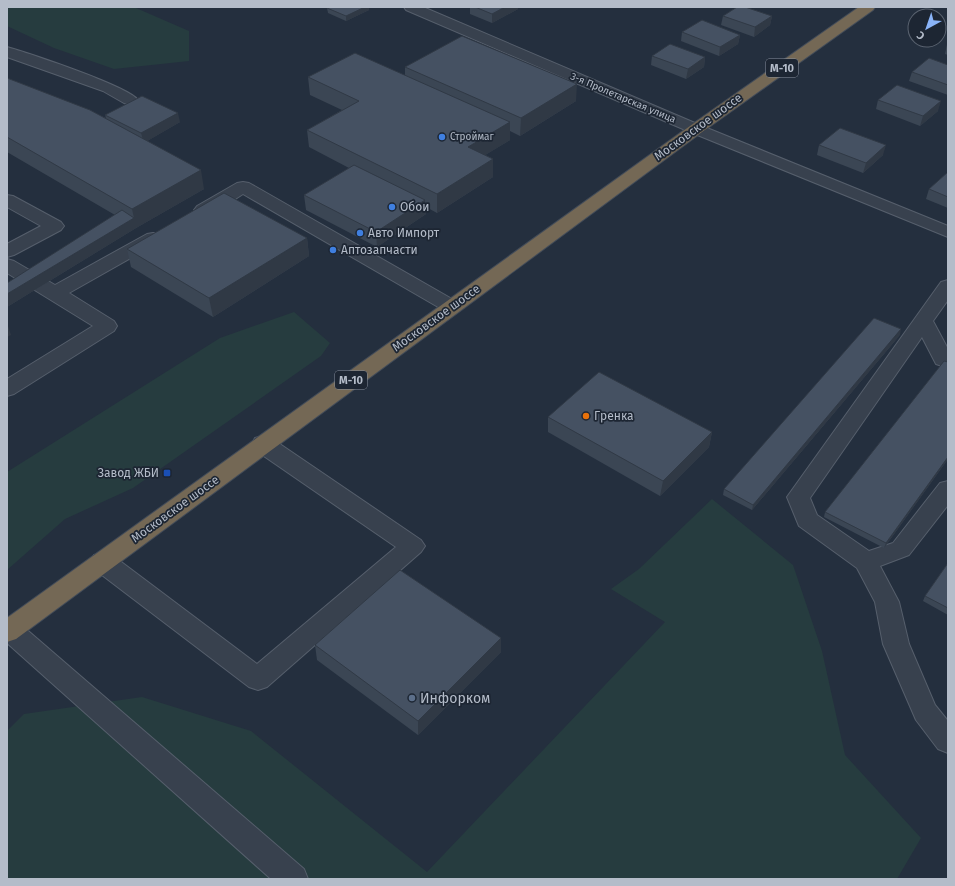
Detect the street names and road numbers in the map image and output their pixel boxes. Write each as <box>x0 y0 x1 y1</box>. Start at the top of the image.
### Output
road number: М-10 <box>766 59 798 77</box>
street label: 3-я Пролетарская улица <box>569 70 677 126</box>
street label: Московское шоссе <box>652 91 744 163</box>
street label: Московское шоссе <box>390 282 482 354</box>
road number: М-10 <box>335 371 367 389</box>
street label: Московское шоссе <box>129 473 221 545</box>

